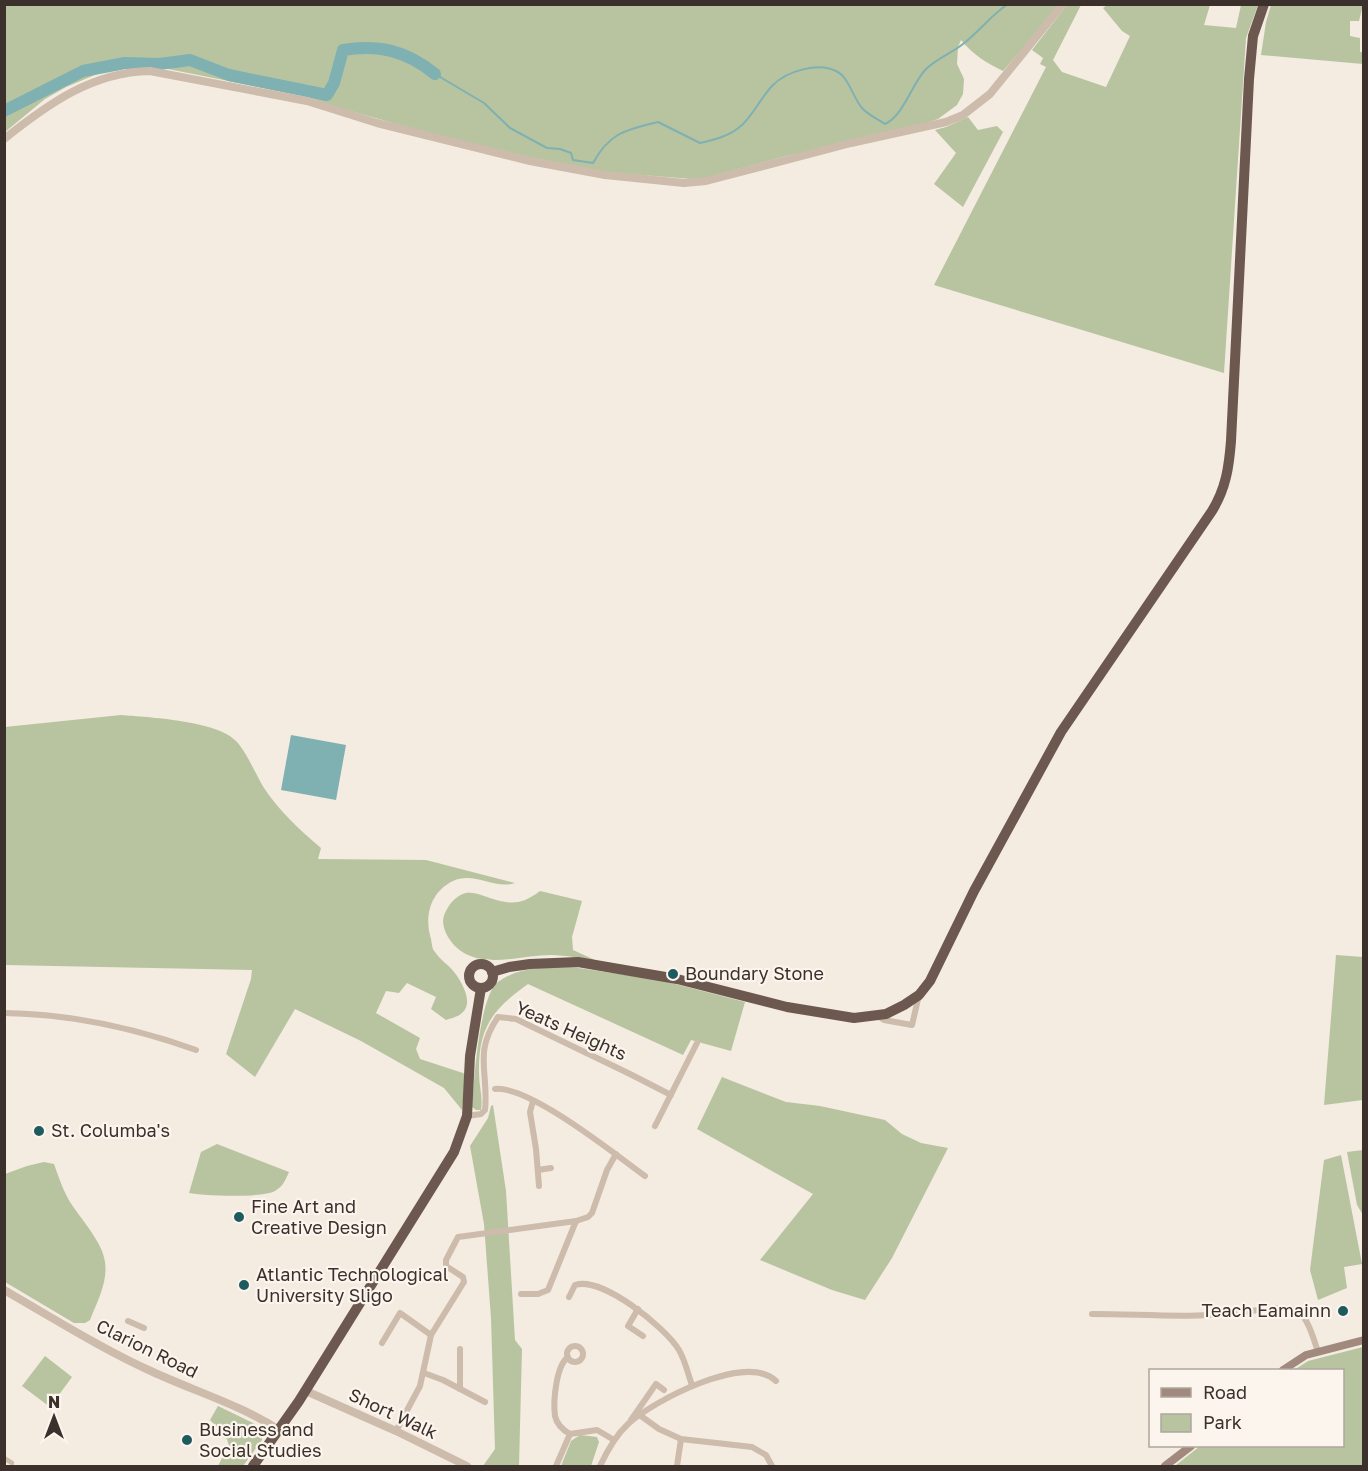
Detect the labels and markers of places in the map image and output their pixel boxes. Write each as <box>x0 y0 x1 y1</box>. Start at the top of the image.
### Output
place label: Boundary Stone <box>685 962 824 984</box>
marker: Boundary Stone <box>666 967 680 981</box>
place label: St. Columba's <box>51 1119 170 1141</box>
marker: St. Columba's <box>32 1124 46 1138</box>
place label: Fine Art and Creative Design <box>251 1195 387 1238</box>
marker: Fine Art and Creative Design <box>232 1210 246 1224</box>
place label: Atlantic Technological University Sligo <box>256 1263 449 1306</box>
marker: Atlantic Technological University Sligo <box>237 1278 251 1292</box>
place label: Teach Eamainn <box>1201 1299 1331 1321</box>
marker: Teach Eamainn <box>1336 1304 1350 1318</box>
place label: Business and Social Studies <box>199 1418 322 1461</box>
marker: Business and Social Studies <box>180 1433 194 1447</box>

